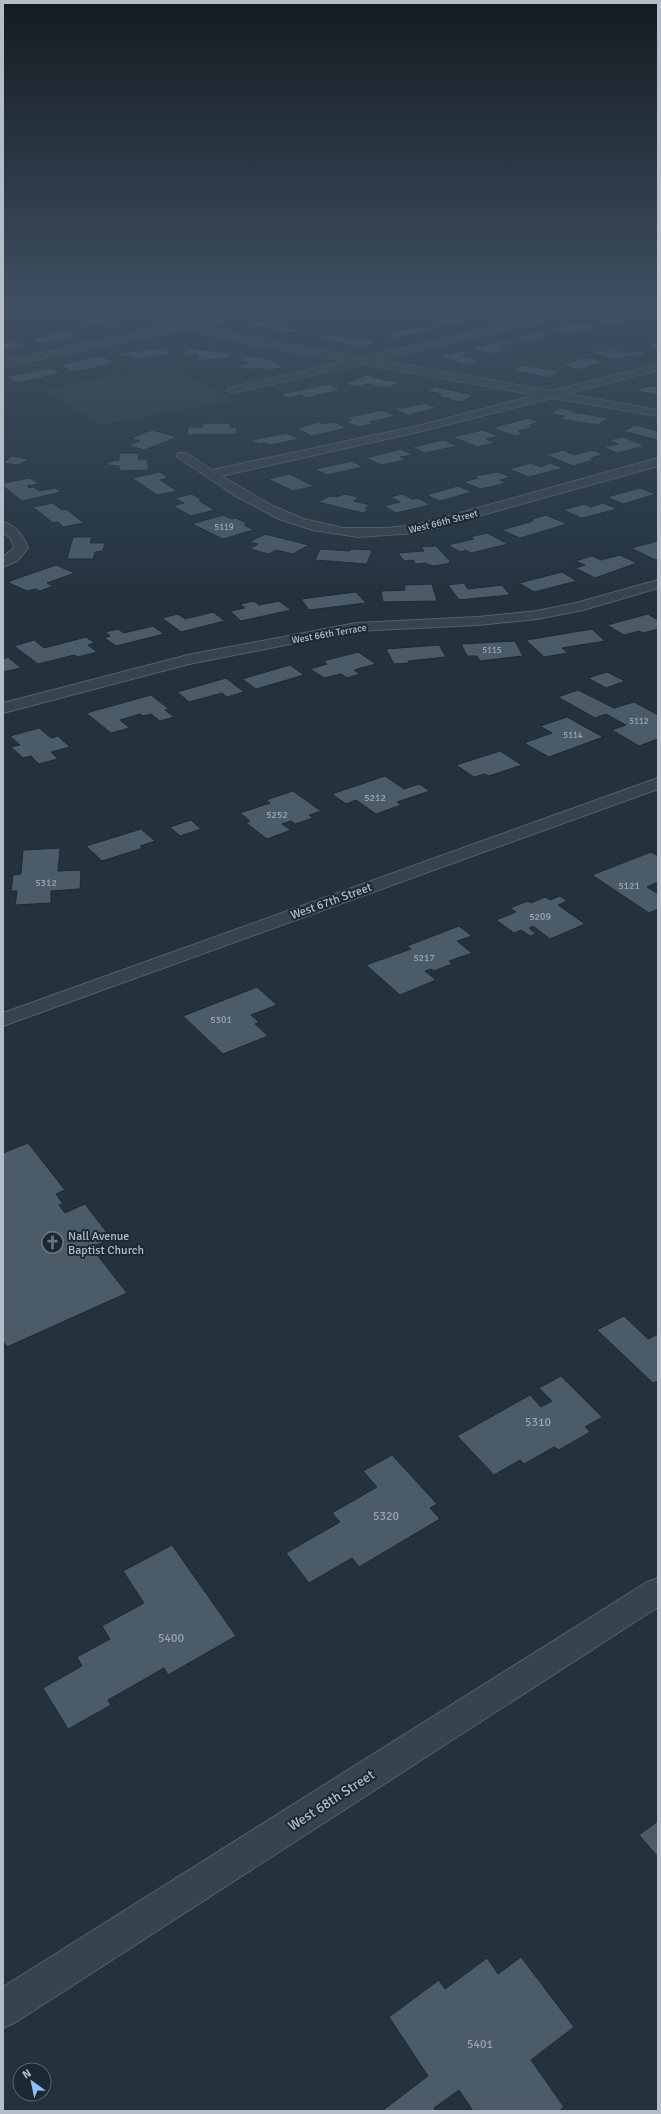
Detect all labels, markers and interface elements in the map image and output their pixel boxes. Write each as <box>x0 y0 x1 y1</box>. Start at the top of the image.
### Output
street label: West 66th Street <box>407 507 480 536</box>
house number: 5119 <box>214 522 234 533</box>
street label: West 66th Terrace <box>291 621 368 647</box>
house number: 5115 <box>482 645 502 656</box>
house number: 5112 <box>629 716 649 727</box>
house number: 5114 <box>563 730 583 741</box>
house number: 5212 <box>364 792 386 804</box>
house number: 5252 <box>266 809 288 821</box>
house number: 5312 <box>35 877 57 889</box>
street label: West 67th Street <box>288 880 374 923</box>
house number: 5121 <box>618 880 640 892</box>
house number: 5209 <box>529 911 551 923</box>
house number: 5217 <box>413 952 435 964</box>
house number: 5301 <box>210 1014 232 1026</box>
place label: Nall Avenue Baptist Church <box>68 1229 144 1258</box>
church icon: Nall Avenue Baptist Church <box>39 1230 65 1256</box>
house number: 5310 <box>525 1415 551 1430</box>
house number: 5320 <box>373 1509 399 1524</box>
house number: 5400 <box>158 1631 184 1646</box>
street label: West 68th Street <box>285 1766 378 1835</box>
house number: 5401 <box>467 2037 493 2052</box>
north arrow <box>12 2062 52 2102</box>
text: N <box>20 2066 34 2082</box>

